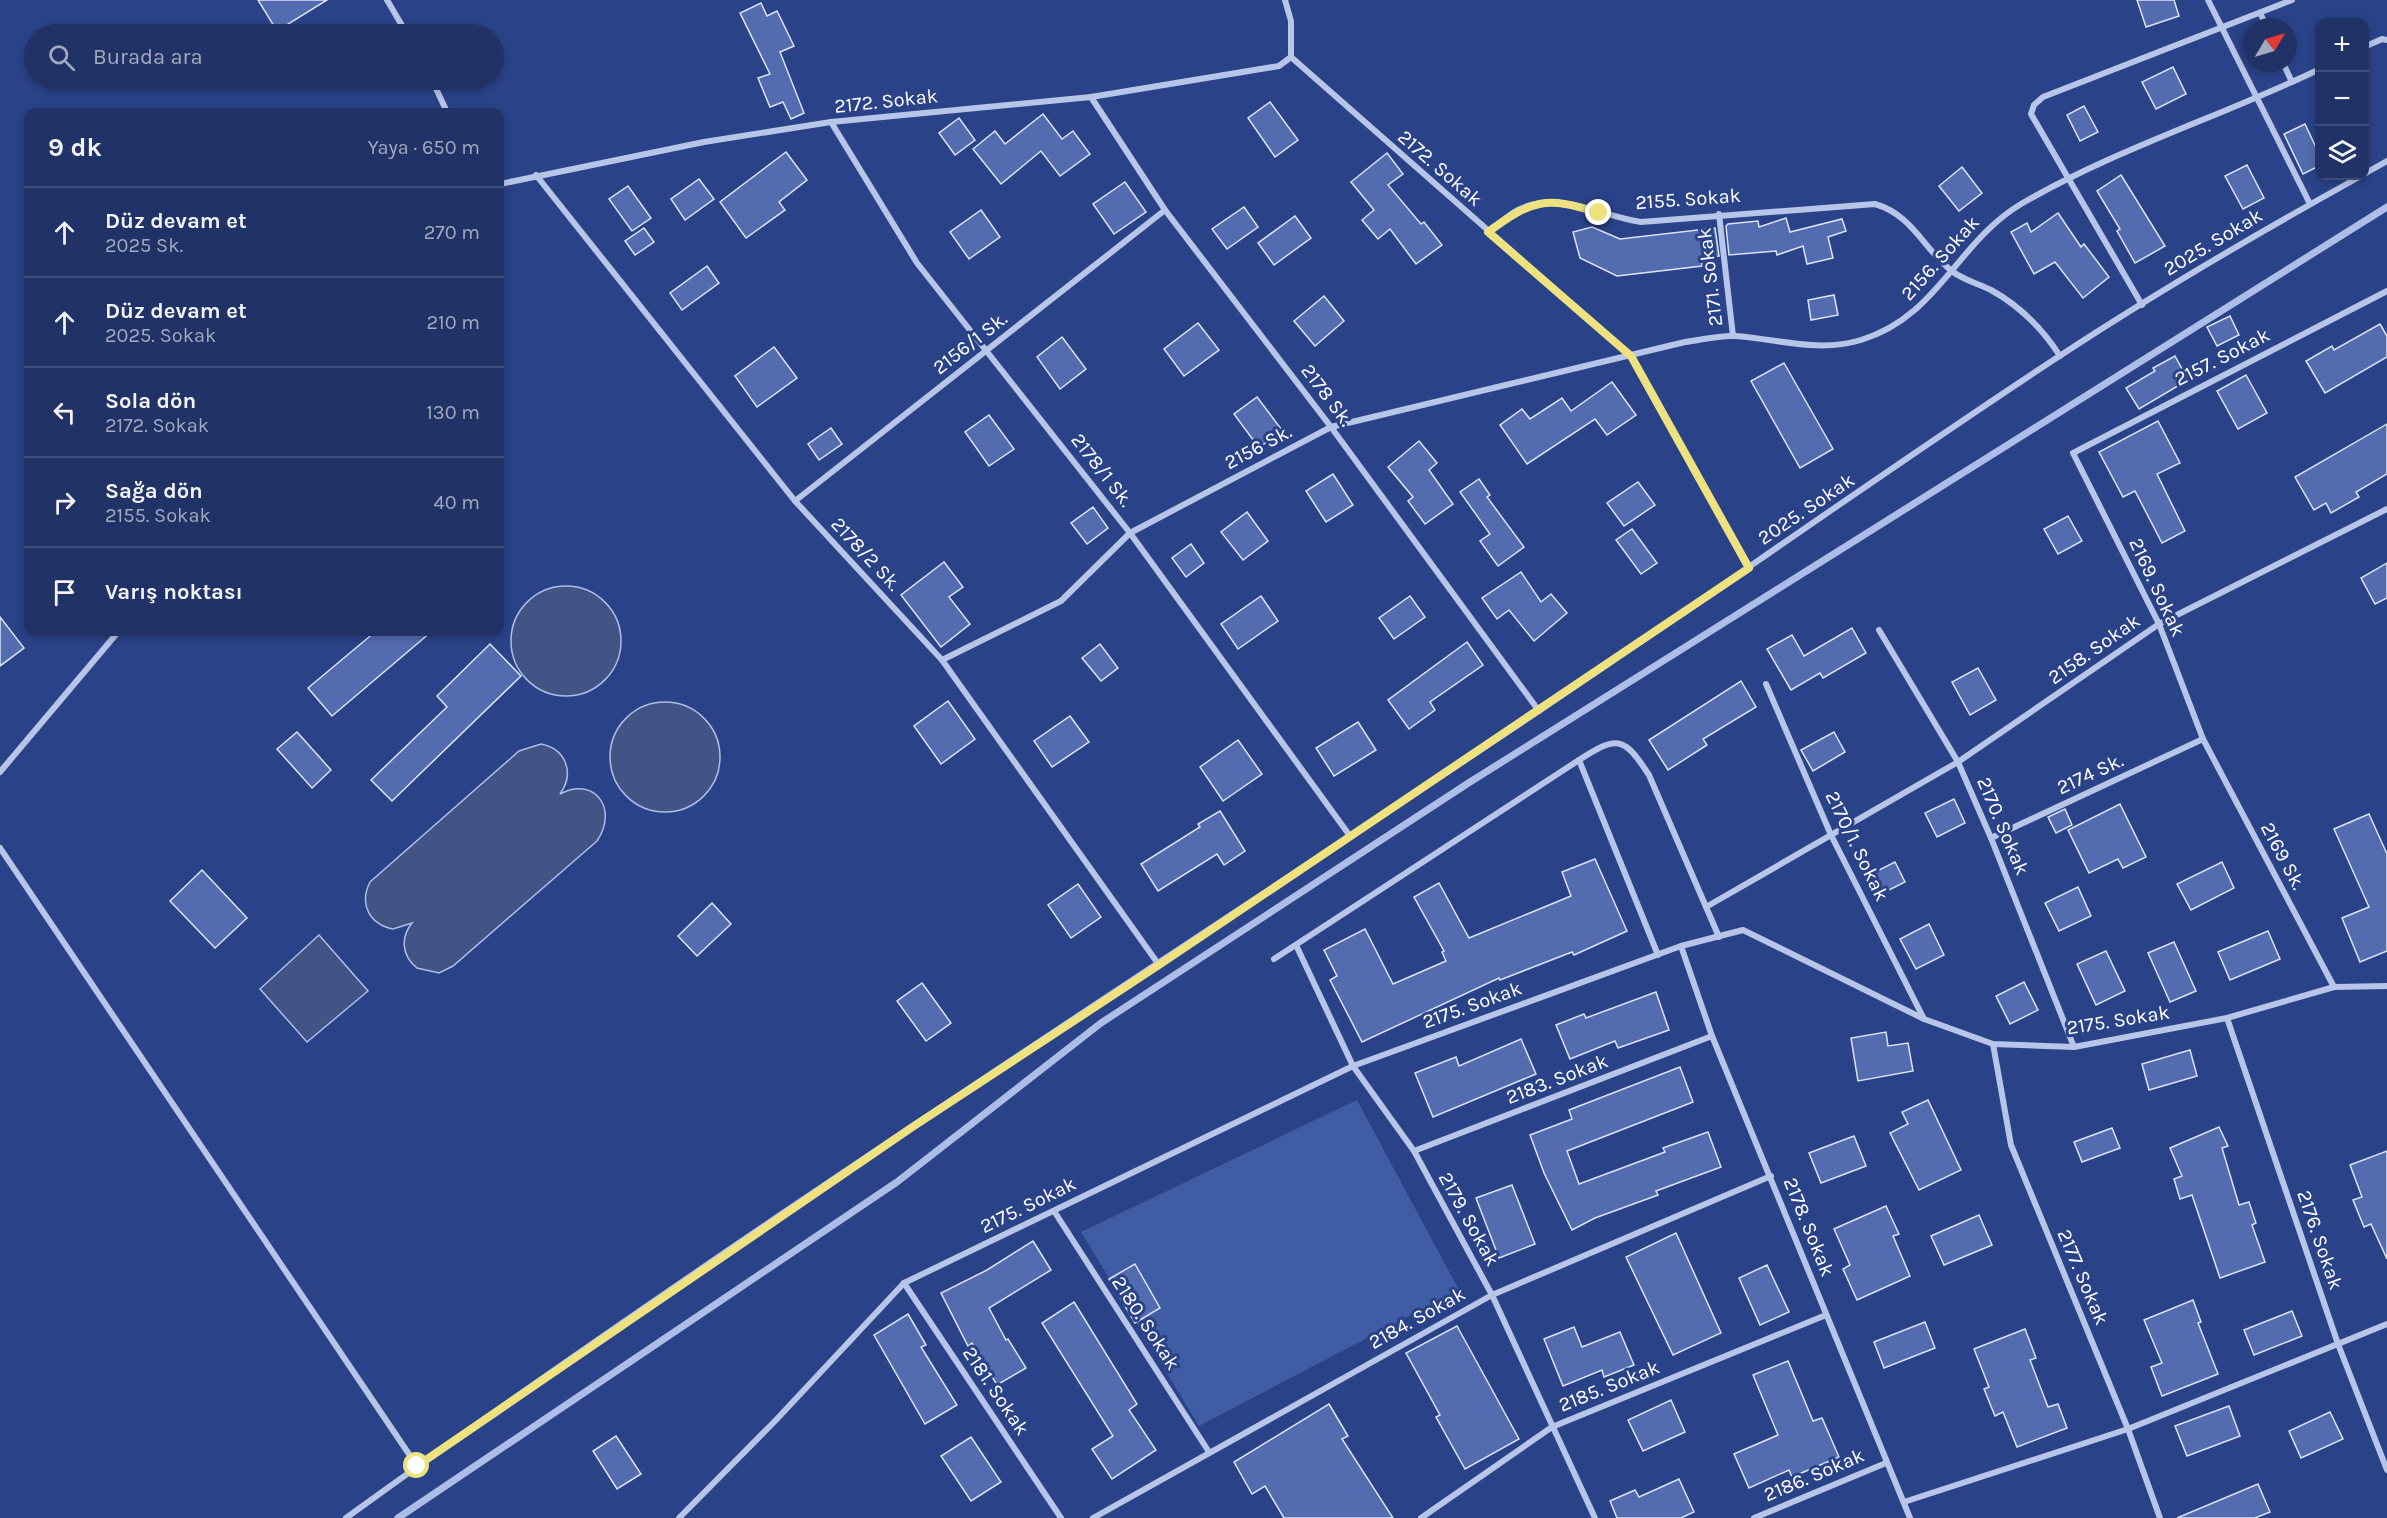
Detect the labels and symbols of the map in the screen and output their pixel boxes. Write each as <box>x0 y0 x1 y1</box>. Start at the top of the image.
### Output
north arrow <box>2243 18 2297 72</box>
street label: 2172. Sokak <box>833 84 939 118</box>
street label: 2172. Sokak <box>1393 125 1487 211</box>
street label: 2155. Sokak <box>1634 184 1742 214</box>
route end <box>1585 199 1611 225</box>
street label: 2025. Sokak <box>2159 203 2267 281</box>
street label: 2156. Sokak <box>1896 211 1984 305</box>
street label: 2171. Sokak <box>1693 226 1727 328</box>
street label: 2156/1 Sk. <box>928 307 1012 379</box>
street label: 2157. Sokak <box>2171 323 2273 391</box>
street label: 2178 Sk. <box>1296 360 1358 430</box>
street label: 2156 Sk. <box>1221 420 1295 474</box>
street label: 2178/1 Sk. <box>1066 429 1138 511</box>
street label: 2025. Sokak <box>1753 468 1859 550</box>
street label: 2178/2 Sk. <box>826 513 906 595</box>
street label: 2169. Sokak <box>2124 534 2190 640</box>
street label: 2158. Sokak <box>2044 609 2144 689</box>
street label: 2174 Sk. <box>2053 749 2127 799</box>
street label: 2170. Sokak <box>1972 773 2034 879</box>
street label: 2170/1. Sokak <box>1820 787 1894 905</box>
street label: 2169 Sk. <box>2256 818 2310 894</box>
street label: 2175. Sokak <box>1419 976 1525 1034</box>
street label: 2175. Sokak <box>2065 1001 2171 1039</box>
street label: 2183. Sokak <box>1503 1049 1611 1109</box>
street label: 2179. Sokak <box>1434 1168 1504 1270</box>
street label: 2175. Sokak <box>976 1172 1080 1238</box>
street label: 2178. Sokak <box>1779 1174 1839 1280</box>
street label: 2176. Sokak <box>2292 1187 2348 1293</box>
street label: 2177. Sokak <box>2053 1226 2113 1328</box>
street label: 2180. Sokak <box>1107 1272 1185 1374</box>
street label: 2184. Sokak <box>1365 1282 1469 1354</box>
street label: 2181. Sokak <box>958 1342 1034 1440</box>
street label: 2185. Sokak <box>1555 1355 1663 1417</box>
street label: 2186. Sokak <box>1760 1444 1868 1506</box>
route start <box>403 1452 429 1478</box>

